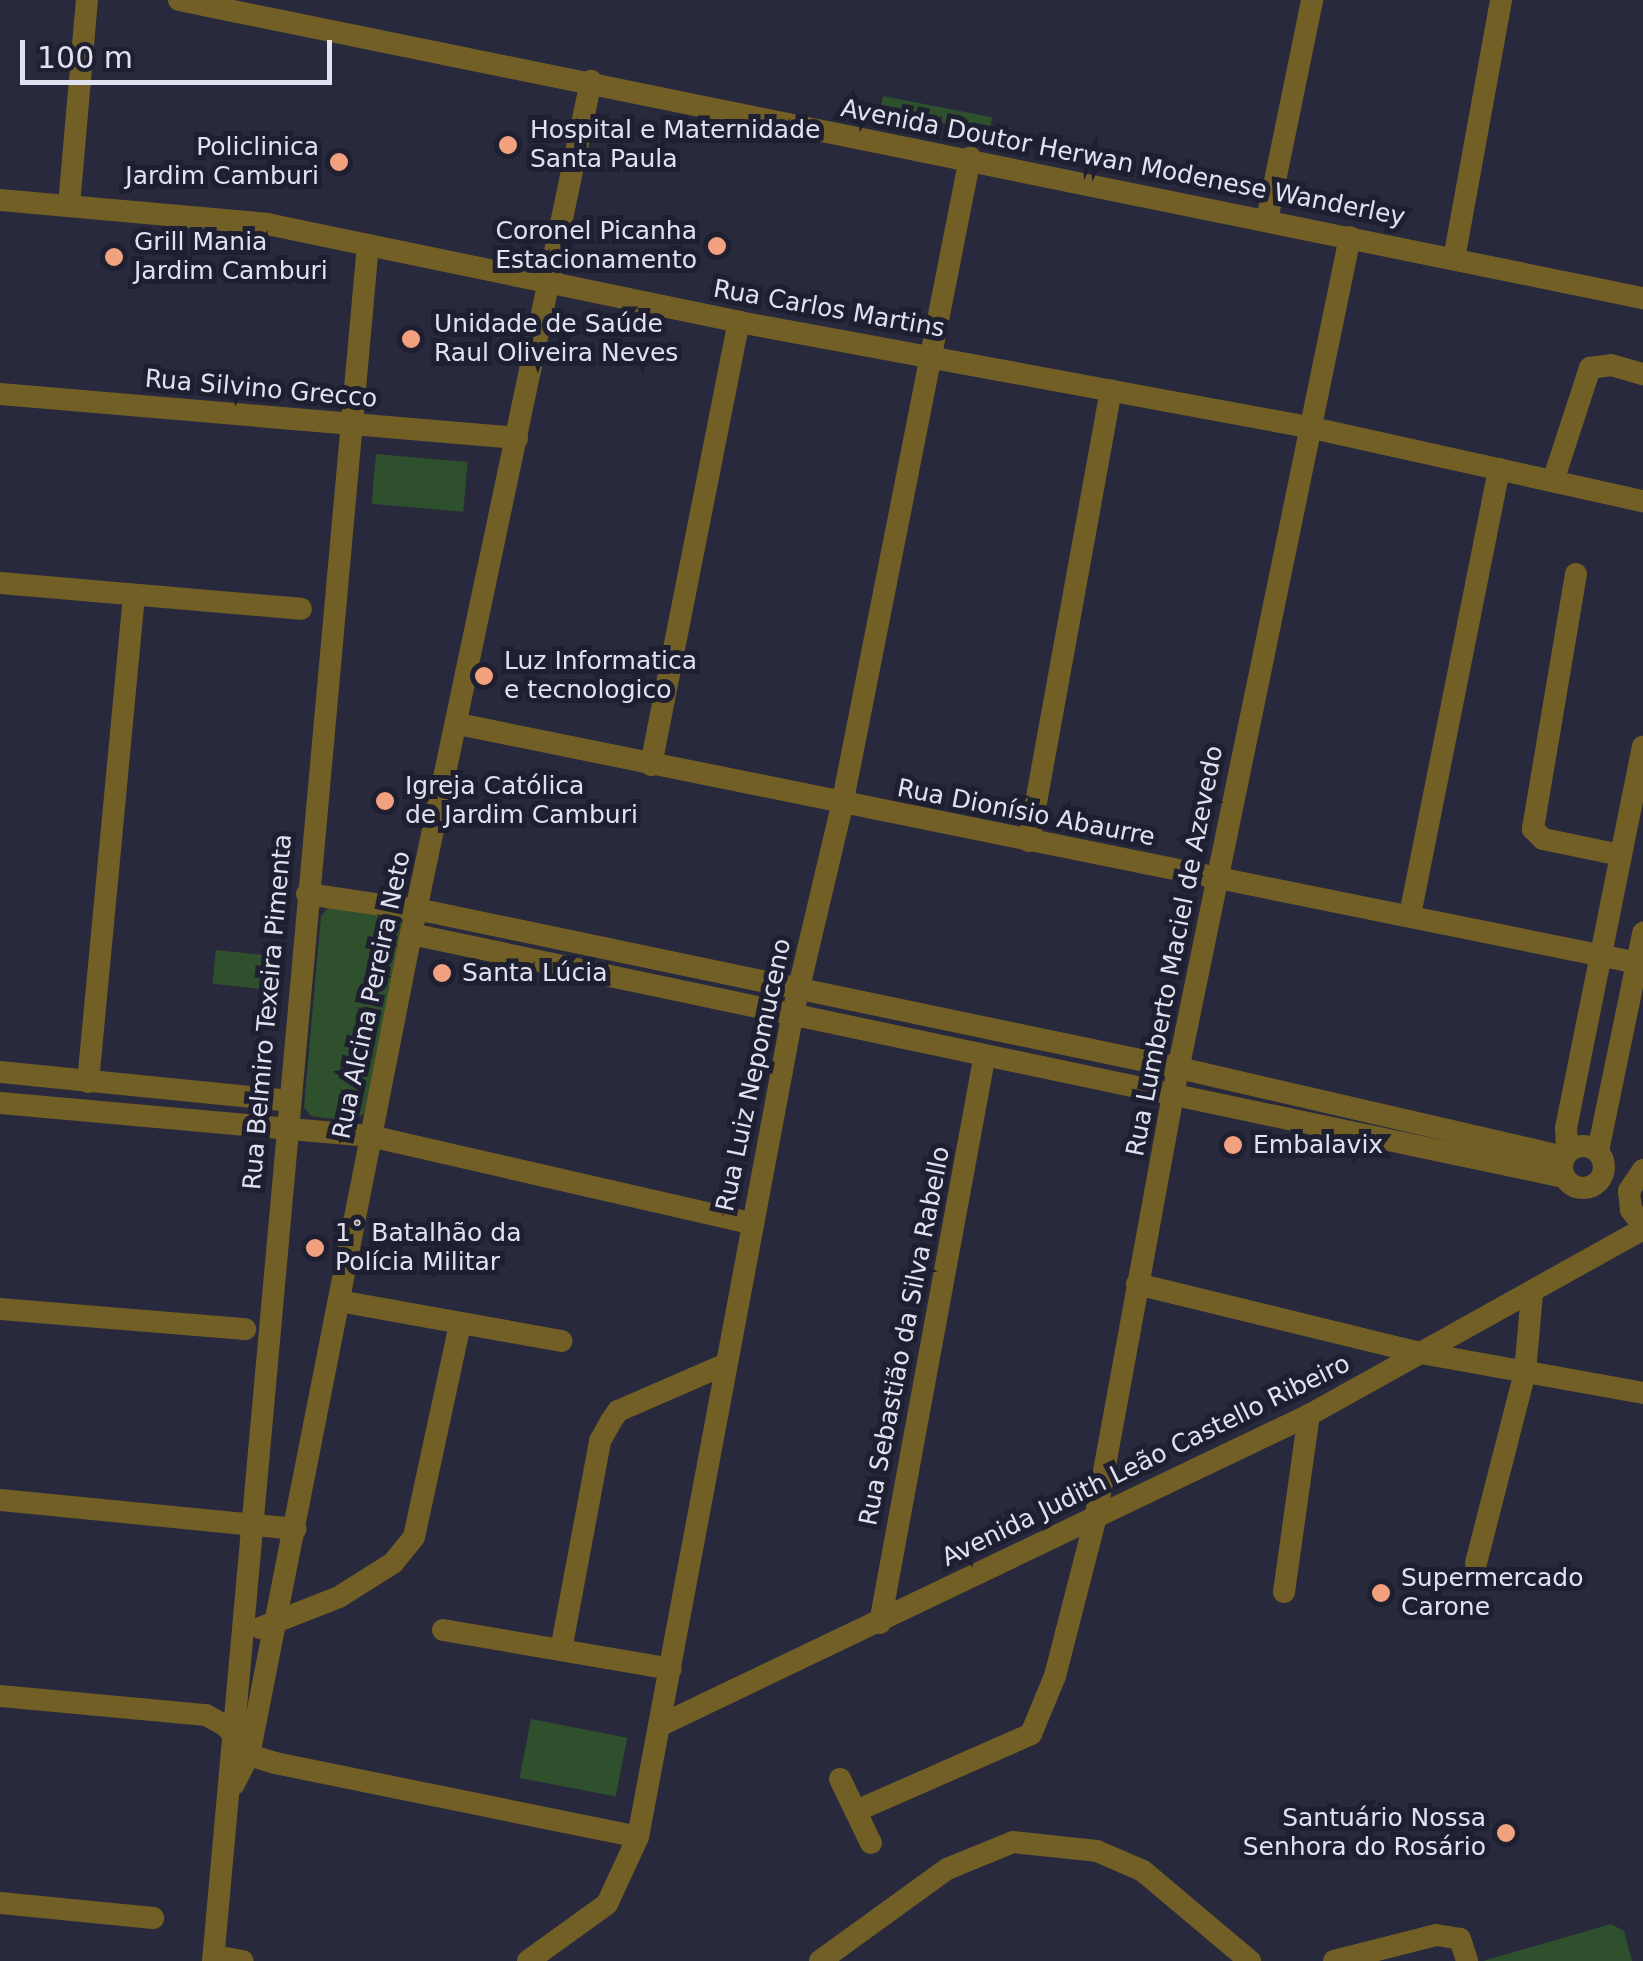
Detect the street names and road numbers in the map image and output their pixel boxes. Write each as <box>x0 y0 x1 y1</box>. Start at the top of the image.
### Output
street label: Avenida Doutor Herwan Modenese Wanderley <box>838 94 1408 232</box>
street label: Rua Carlos Martins <box>711 274 947 344</box>
street label: Rua Silvino Grecco <box>144 364 378 414</box>
street label: Rua Lumberto Maciel de Azevedo <box>1120 743 1230 1159</box>
street label: Rua Dionísio Abaurre <box>895 773 1157 853</box>
street label: Rua Belmiro Texeira Pimenta <box>237 833 299 1191</box>
street label: Rua Alcina Pereira Neto <box>327 848 417 1142</box>
street label: Rua Luiz Nepomuceno <box>710 936 798 1214</box>
street label: Rua Sebastião da Silva Rabello <box>853 1144 957 1528</box>
street label: Avenida Judith Leão Castello Ribeiro <box>937 1349 1355 1573</box>

